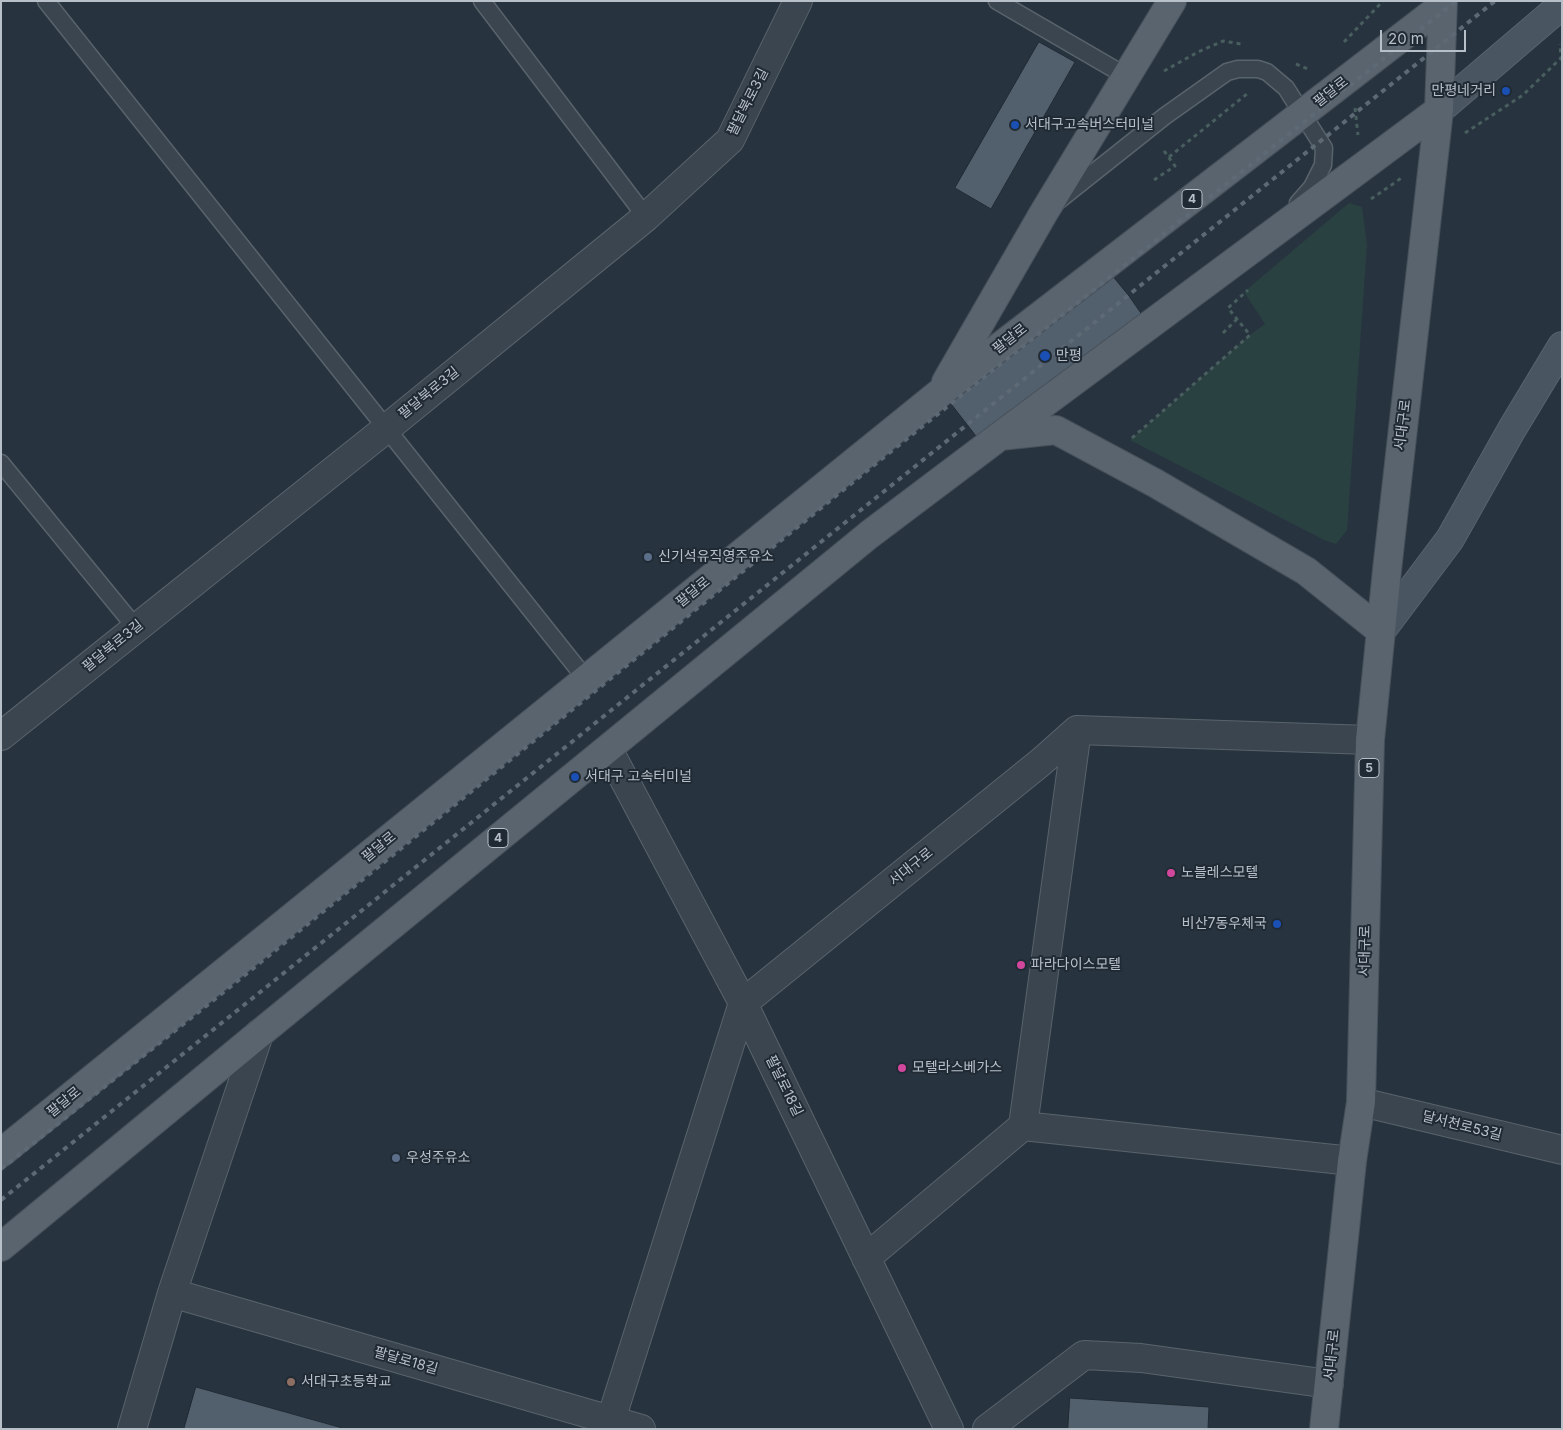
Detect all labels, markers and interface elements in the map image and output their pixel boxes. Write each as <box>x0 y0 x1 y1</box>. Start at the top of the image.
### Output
scale bar <box>1383 20 1469 52</box>
text: 20 m <box>1388 29 1424 48</box>
street label: 팔달북로3길 <box>724 66 772 138</box>
street label: 팔달로 <box>1311 73 1351 111</box>
place label: 만평네거리 <box>1432 83 1496 99</box>
marker: 만평네거리 <box>1500 85 1512 97</box>
place label: 서대구고속버스터미널 <box>1025 117 1154 133</box>
marker: 서대구고속버스터미널 <box>1009 119 1021 131</box>
road number: 4 <box>1182 190 1202 208</box>
street label: 팔달로 <box>990 320 1030 358</box>
place label: 만평 <box>1056 348 1082 364</box>
marker: 만평 <box>1038 349 1052 363</box>
street label: 팔달북로3길 <box>395 363 463 423</box>
street label: 서대구로 <box>1392 398 1414 452</box>
place label: 신기석유직영주유소 <box>658 549 774 565</box>
marker: 신기석유직영주유소 <box>642 551 654 563</box>
street label: 팔달로 <box>673 573 713 611</box>
street label: 팔달북로3길 <box>79 616 147 676</box>
road number: 5 <box>1359 758 1379 778</box>
place label: 서대구 고속터미널 <box>585 769 692 785</box>
marker: 서대구 고속터미널 <box>569 771 581 783</box>
street label: 팔달로 <box>359 828 399 866</box>
road number: 4 <box>488 828 508 848</box>
street label: 서대구로 <box>886 844 936 890</box>
place label: 노블레스모텔 <box>1181 865 1258 881</box>
marker: 노블레스모텔 <box>1165 867 1177 879</box>
place label: 비산7동우체국 <box>1182 916 1267 932</box>
marker: 비산7동우체국 <box>1271 918 1283 930</box>
street label: 서대구로 <box>1356 925 1374 977</box>
place label: 파라다이스모텔 <box>1031 957 1121 973</box>
marker: 파라다이스모텔 <box>1015 959 1027 971</box>
street label: 팔달로18길 <box>762 1053 806 1119</box>
place label: 모텔라스베가스 <box>912 1060 1002 1076</box>
marker: 모텔라스베가스 <box>896 1062 908 1074</box>
street label: 팔달로 <box>44 1083 84 1121</box>
street label: 달서천로53길 <box>1420 1108 1504 1144</box>
place label: 우성주유소 <box>406 1150 470 1166</box>
marker: 우성주유소 <box>390 1152 402 1164</box>
street label: 서대구로 <box>1321 1329 1343 1381</box>
street label: 팔달로18길 <box>372 1344 440 1378</box>
place label: 서대구초등학교 <box>301 1374 391 1390</box>
marker: 서대구초등학교 <box>285 1376 297 1388</box>

